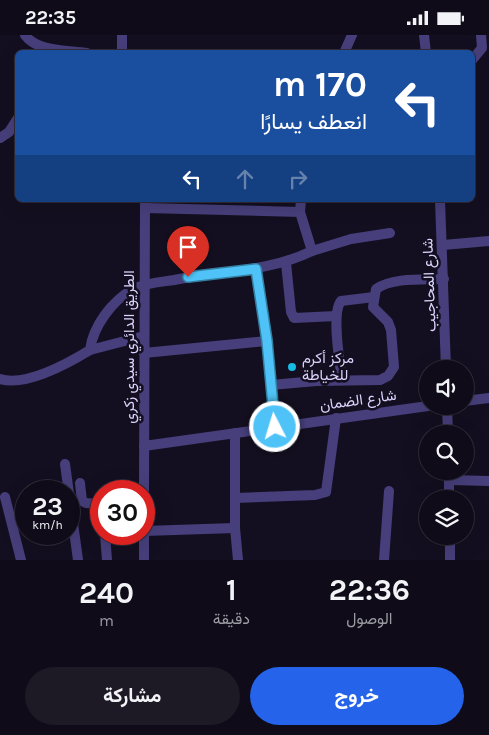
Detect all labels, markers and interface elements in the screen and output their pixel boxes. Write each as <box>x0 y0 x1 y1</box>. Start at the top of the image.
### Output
text: 22:35 <box>25 7 76 29</box>
text: 170 m <box>273 64 367 105</box>
icon: left <box>385 70 450 135</box>
text: انعطف يسارًا <box>260 109 367 135</box>
icon: left <box>178 165 206 193</box>
icon: ahead <box>231 165 259 193</box>
icon: right <box>284 165 312 193</box>
pin <box>167 226 209 277</box>
icon: arrive <box>174 233 202 261</box>
street label: شارع المحاجيب <box>418 238 442 332</box>
street label: الطريق الدائري سيدي زكري <box>120 270 142 424</box>
place label: مركز أكرم للخياطة <box>302 349 354 384</box>
map controls <box>419 360 474 545</box>
button: sound <box>419 360 474 415</box>
marker: مركز أكرم للخياطة <box>286 361 298 373</box>
street label: شارع الضمان <box>319 386 398 416</box>
position arrow <box>248 400 300 452</box>
button: search <box>419 425 474 480</box>
speed limit sign: 30 <box>90 480 155 545</box>
button: layers <box>419 490 474 545</box>
text: 23 <box>32 492 63 521</box>
text: km/h <box>32 518 63 532</box>
text: 1 <box>226 572 237 608</box>
text: 22:36 <box>329 572 410 608</box>
text: 240 <box>79 575 134 611</box>
text: دقيقة <box>213 609 250 628</box>
text: الوصول <box>346 609 393 628</box>
text: m <box>99 611 114 630</box>
button: مشاركة <box>25 667 240 725</box>
button: خروج <box>250 667 464 725</box>

